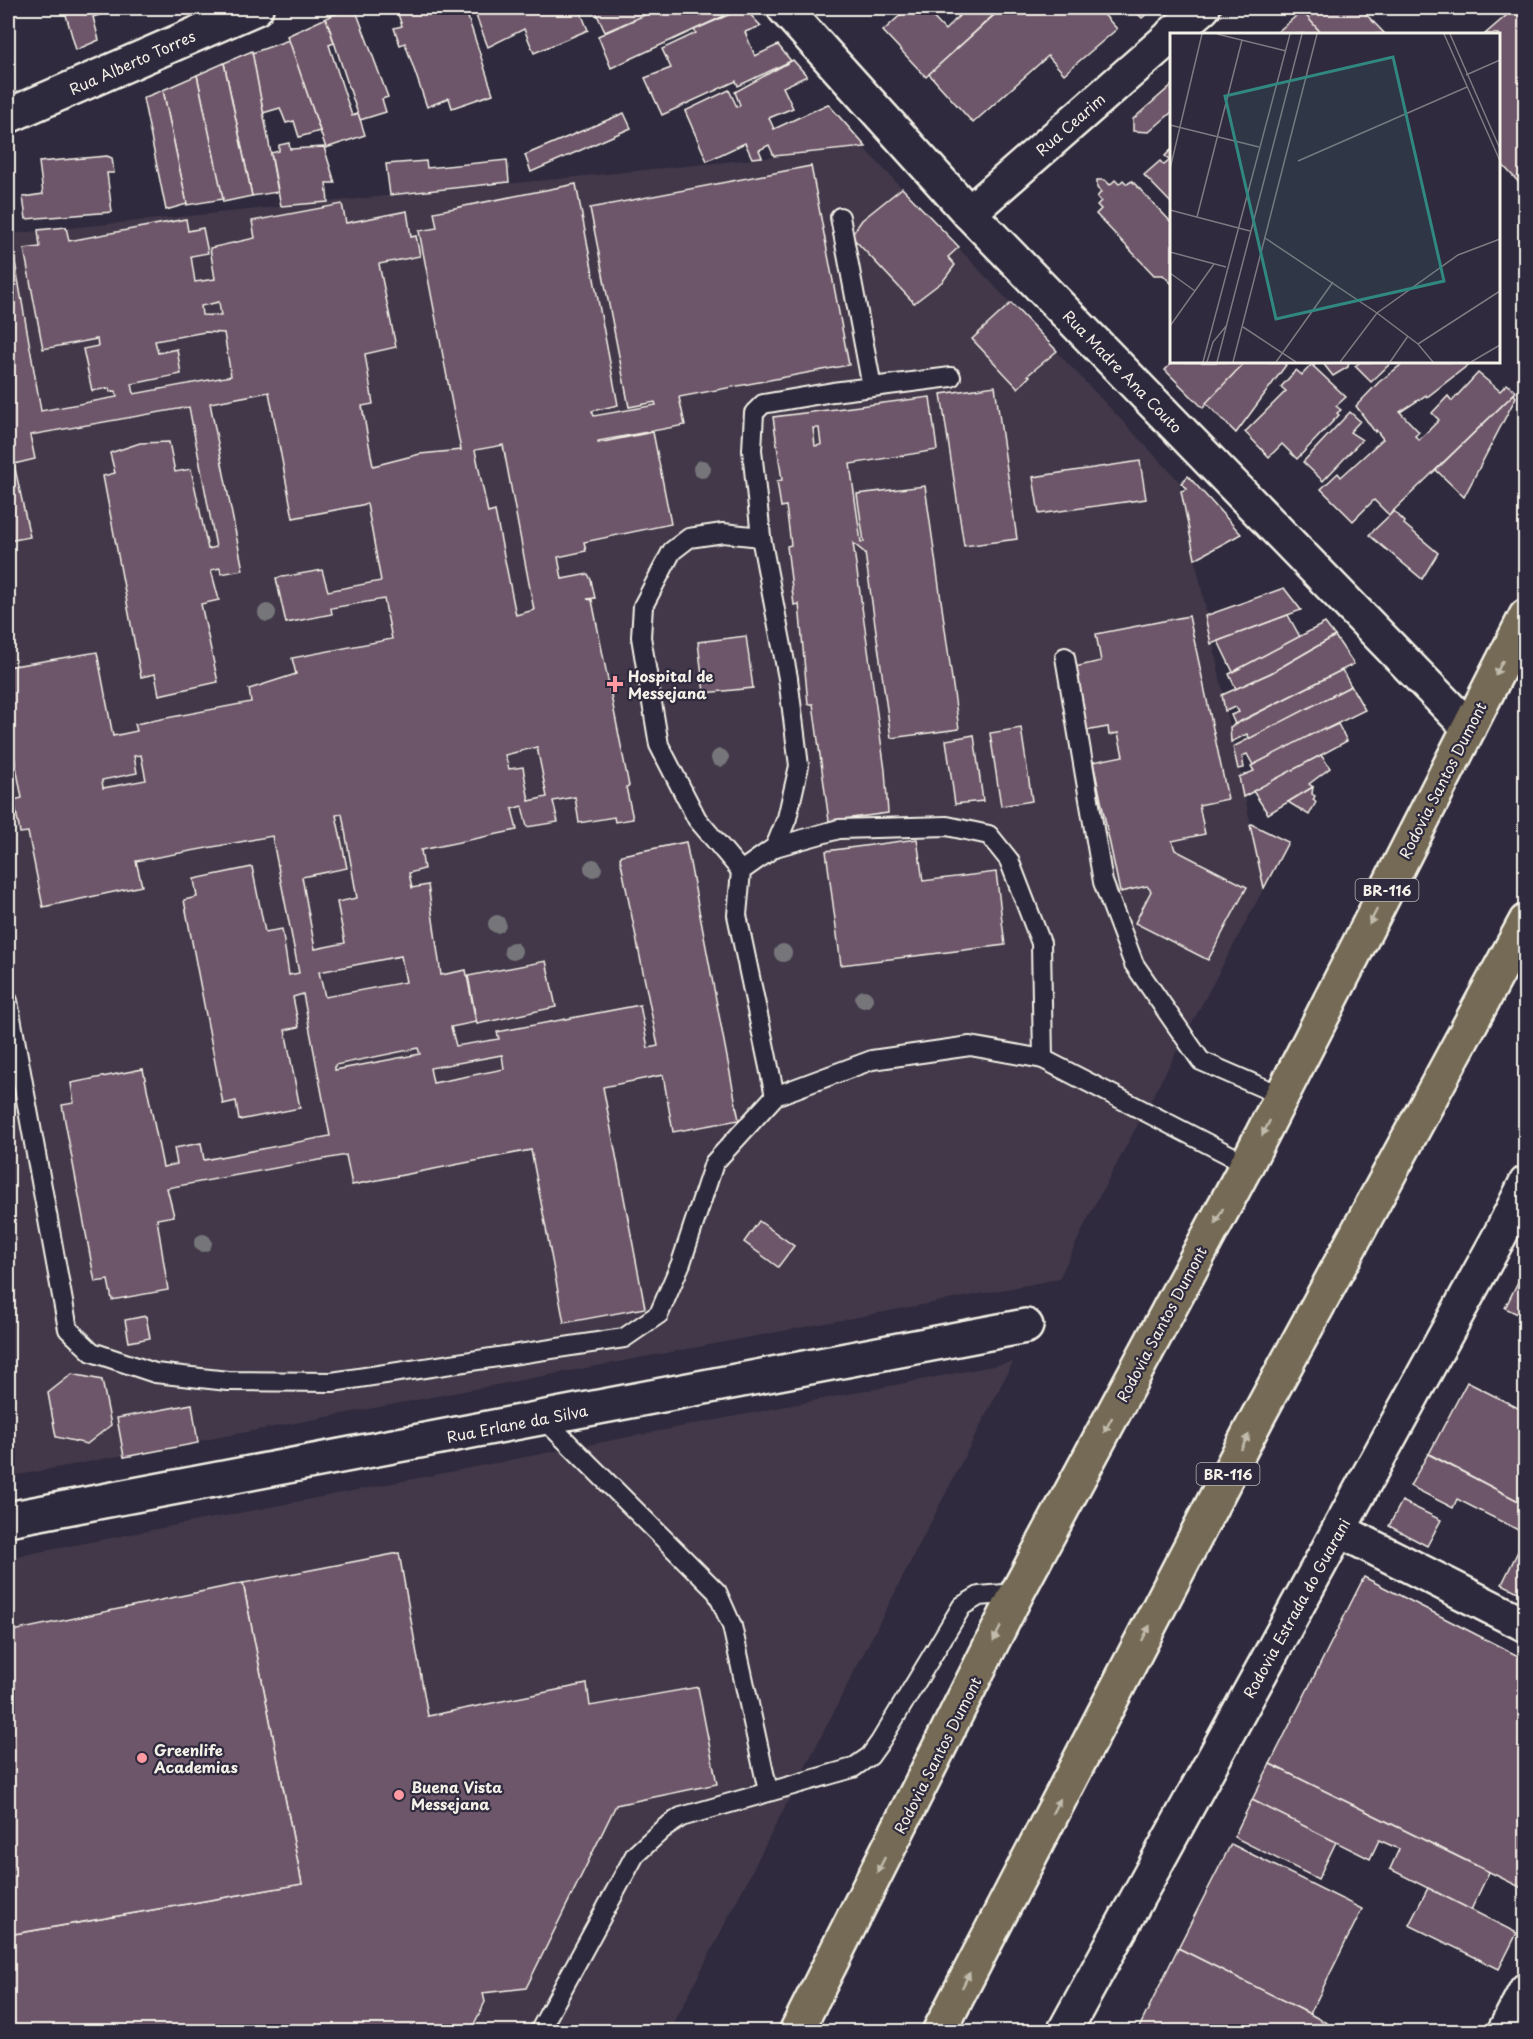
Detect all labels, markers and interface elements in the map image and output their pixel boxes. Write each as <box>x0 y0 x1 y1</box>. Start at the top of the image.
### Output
street label: Rua Alberto Torres <box>65 24 199 100</box>
inset map <box>1170 33 1500 363</box>
street label: Rua Cearim <box>1030 87 1110 161</box>
street label: Rua Madre Ana Couto <box>1058 304 1188 438</box>
one-way arrow <box>1494 660 1504 677</box>
place label: Hospital de Messejana <box>628 664 713 704</box>
marker: Hospital de Messejana <box>606 675 624 693</box>
street label: Rodovia Santos Dumont <box>1392 698 1492 862</box>
road number: BR-116 <box>1356 879 1418 901</box>
one-way arrow <box>1368 909 1378 926</box>
one-way arrow <box>1261 1119 1271 1137</box>
one-way arrow <box>1214 1208 1224 1225</box>
street label: Rodovia Santos Dumont <box>1110 1242 1212 1406</box>
street label: Rua Erlane da Silva <box>445 1398 590 1448</box>
one-way arrow <box>1103 1416 1113 1434</box>
one-way arrow <box>1240 1433 1250 1450</box>
road number: BR-116 <box>1196 1463 1260 1485</box>
street label: Rodovia Estrada do Guarani <box>1237 1514 1355 1702</box>
one-way arrow <box>1141 1625 1151 1642</box>
one-way arrow <box>992 1626 1002 1643</box>
street label: Rodovia Santos Dumont <box>887 1673 987 1837</box>
place label: Greenlife Academias <box>153 1738 238 1778</box>
marker: Greenlife Academias <box>135 1751 149 1765</box>
place label: Buena Vista Messejana <box>411 1775 502 1815</box>
marker: Buena Vista Messejana <box>392 1788 406 1802</box>
one-way arrow <box>1051 1798 1061 1815</box>
one-way arrow <box>877 1856 887 1874</box>
one-way arrow <box>961 1971 971 1988</box>

